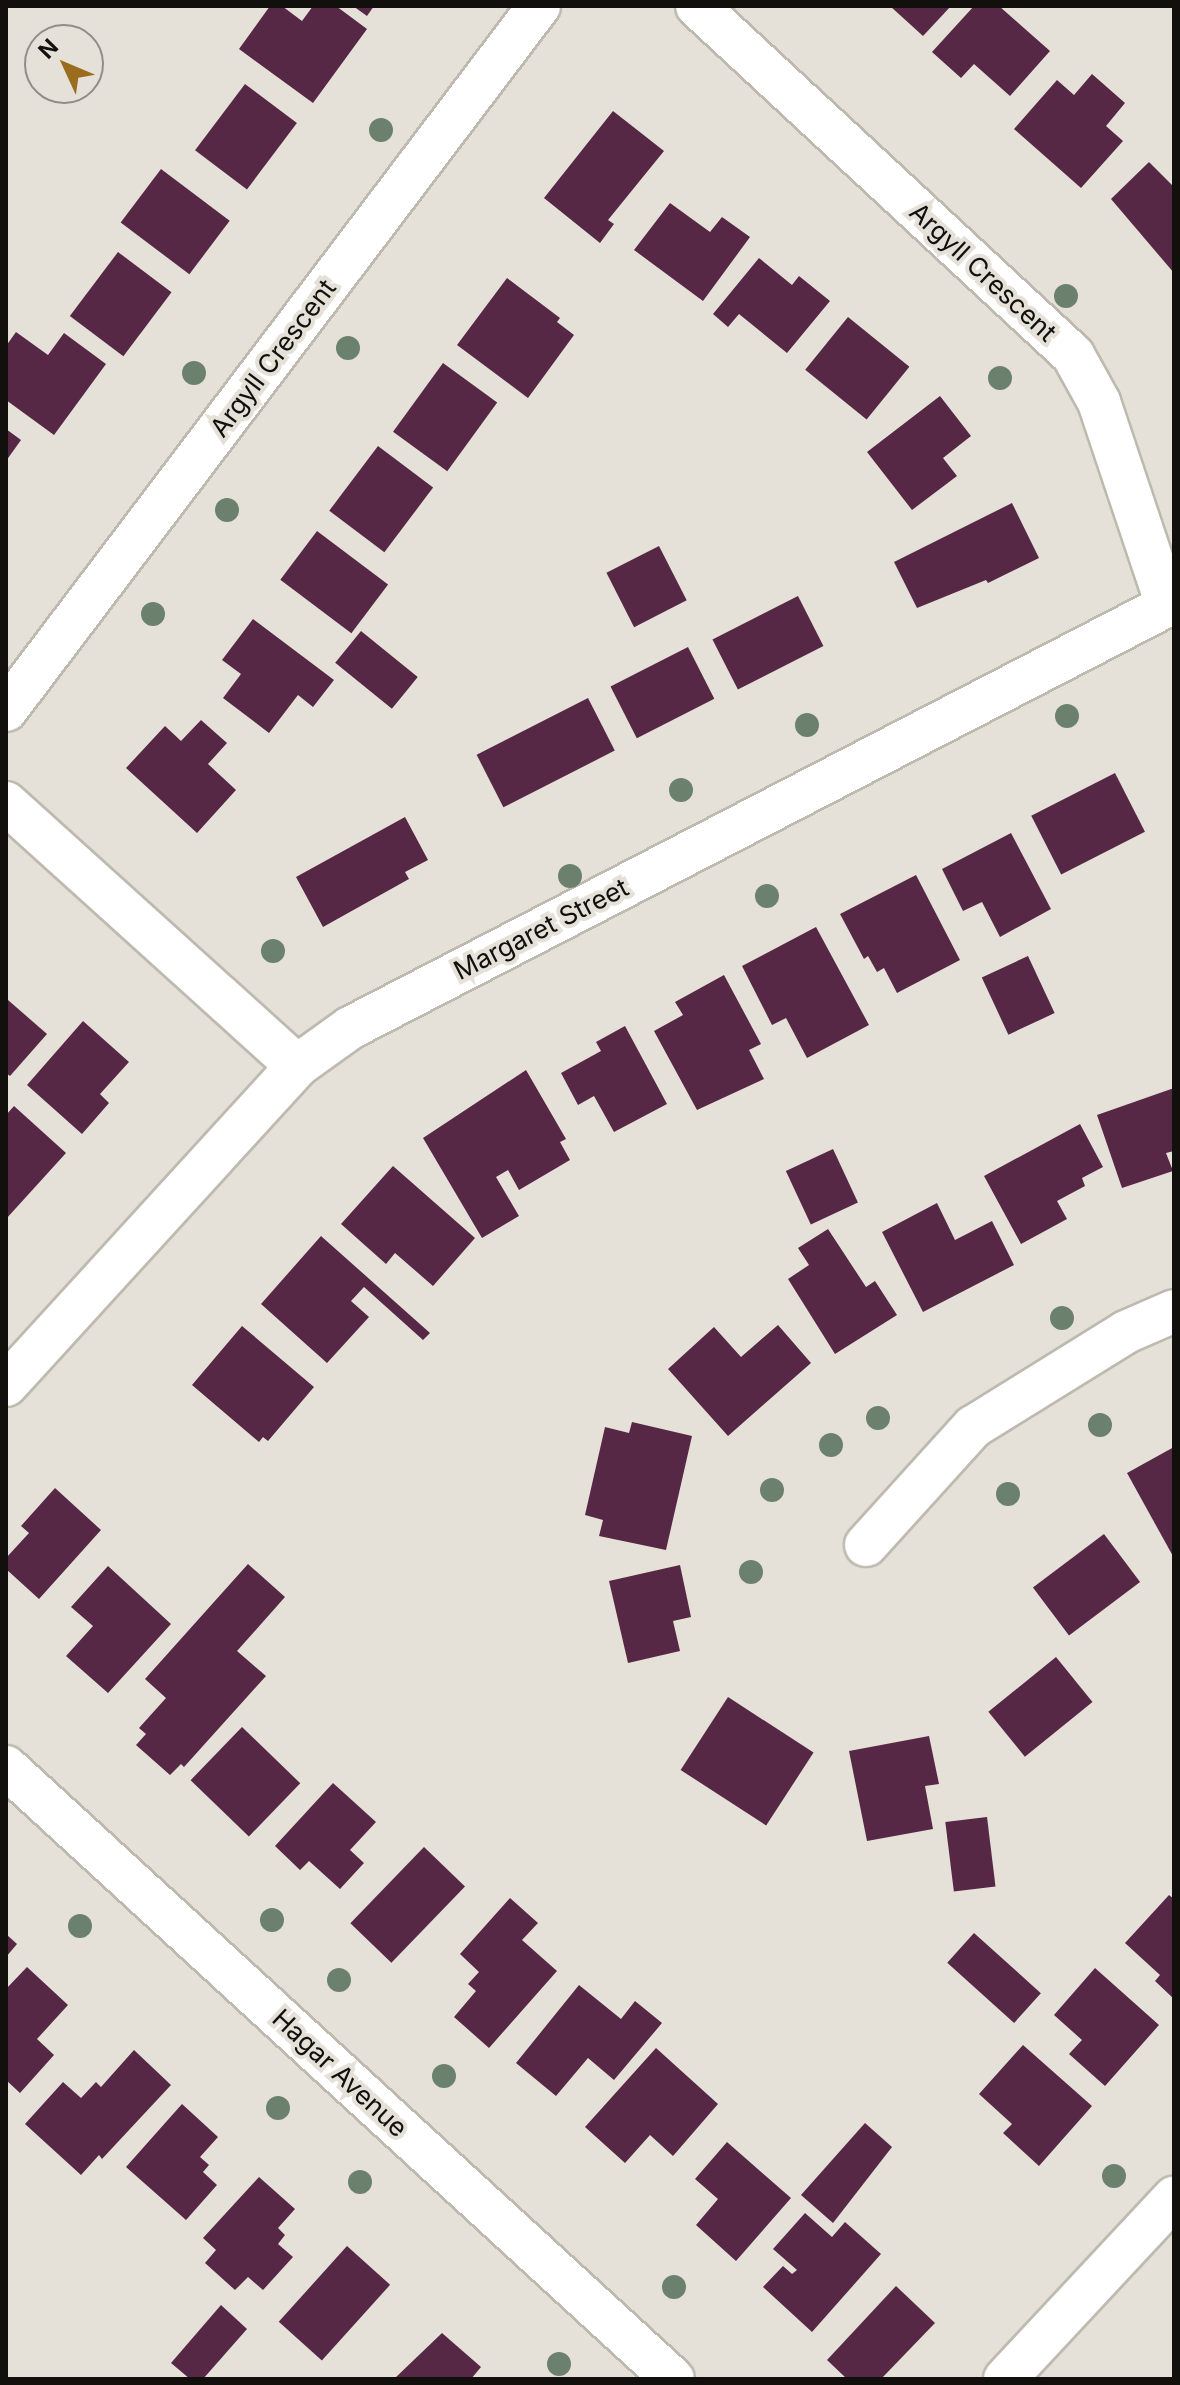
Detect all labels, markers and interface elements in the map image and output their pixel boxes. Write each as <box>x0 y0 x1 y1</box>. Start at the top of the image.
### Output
north arrow <box>24 24 104 104</box>
text: N <box>33 34 63 64</box>
street label: Argyll Crescent <box>903 196 1063 348</box>
street label: Argyll Crescent <box>204 273 342 443</box>
street label: Margaret Street <box>449 872 633 986</box>
street label: Hagar Avenue <box>266 2003 414 2143</box>

